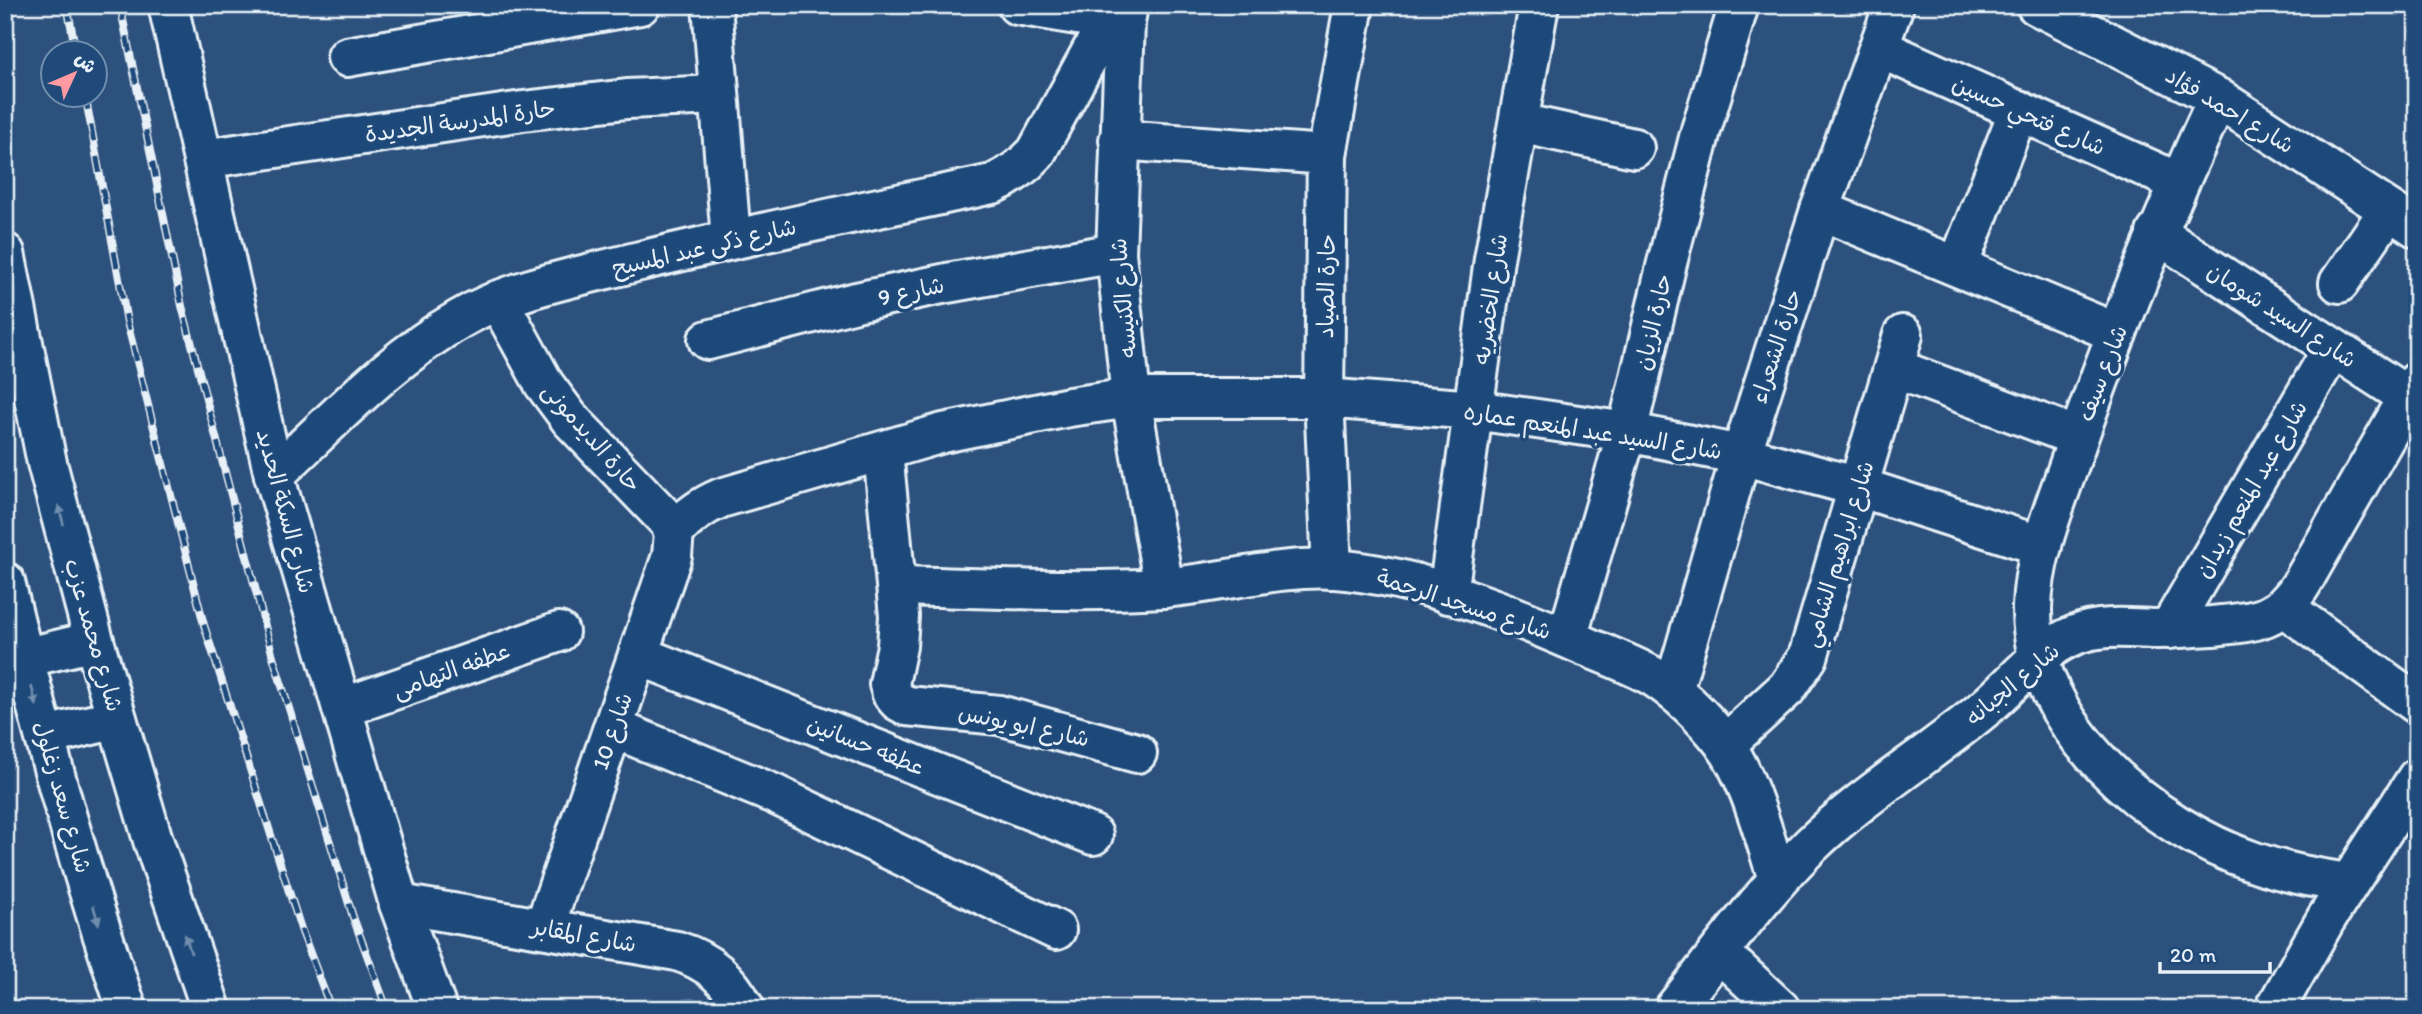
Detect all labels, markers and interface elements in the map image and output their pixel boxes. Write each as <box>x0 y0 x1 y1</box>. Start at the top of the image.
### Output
north arrow <box>38 38 108 108</box>
text: ش <box>70 47 101 78</box>
street label: شارع احمد فؤاد <box>2160 61 2299 161</box>
street label: شارع فتحي حسين <box>1945 69 2110 168</box>
street label: حارة المدرسة الجديدة <box>363 94 557 148</box>
street label: شارع ذكى عبد المسيح <box>609 212 799 284</box>
street label: شارع الخضريه <box>1467 232 1515 367</box>
street label: حارة الصياد <box>1311 234 1341 338</box>
street label: شارع الكنيسه <box>1104 237 1144 359</box>
street label: شارع السيد شومان <box>2201 256 2362 375</box>
street label: شارع 9 <box>875 270 947 314</box>
street label: حارة الزيان <box>1628 271 1678 373</box>
street label: حارة الشعراء <box>1744 285 1808 407</box>
street label: شارع سيف <box>2071 321 2135 426</box>
street label: حارة الديدمونى <box>536 376 647 498</box>
street label: شارع عبد المنعم زيدان <box>2189 395 2317 585</box>
street label: شارع السيد عبد المنعم عماره <box>1461 397 1724 469</box>
street label: شارع السكة الحديد <box>249 426 321 597</box>
street label: شارع ابراهيم الشامي <box>1796 457 1886 653</box>
one-way arrow <box>55 504 65 525</box>
street label: شارع محمد عزب <box>57 555 129 715</box>
street label: شارع مسجد الرحمة <box>1373 563 1555 647</box>
street label: عطفه التهامى <box>389 636 514 705</box>
street label: شارع الجبانه <box>1959 636 2066 733</box>
one-way arrow <box>29 685 40 707</box>
street label: شارع 10 <box>586 689 640 774</box>
street label: شارع ابو يونس <box>956 697 1092 754</box>
street label: عطفه حسانين <box>803 709 929 781</box>
street label: شارع سعد زغلول <box>26 718 98 877</box>
one-way arrow <box>92 905 102 926</box>
street label: شارع المقابر <box>527 912 639 960</box>
scale bar <box>2160 930 2270 974</box>
one-way arrow <box>182 934 193 955</box>
text: 20 m <box>2170 942 2217 967</box>

